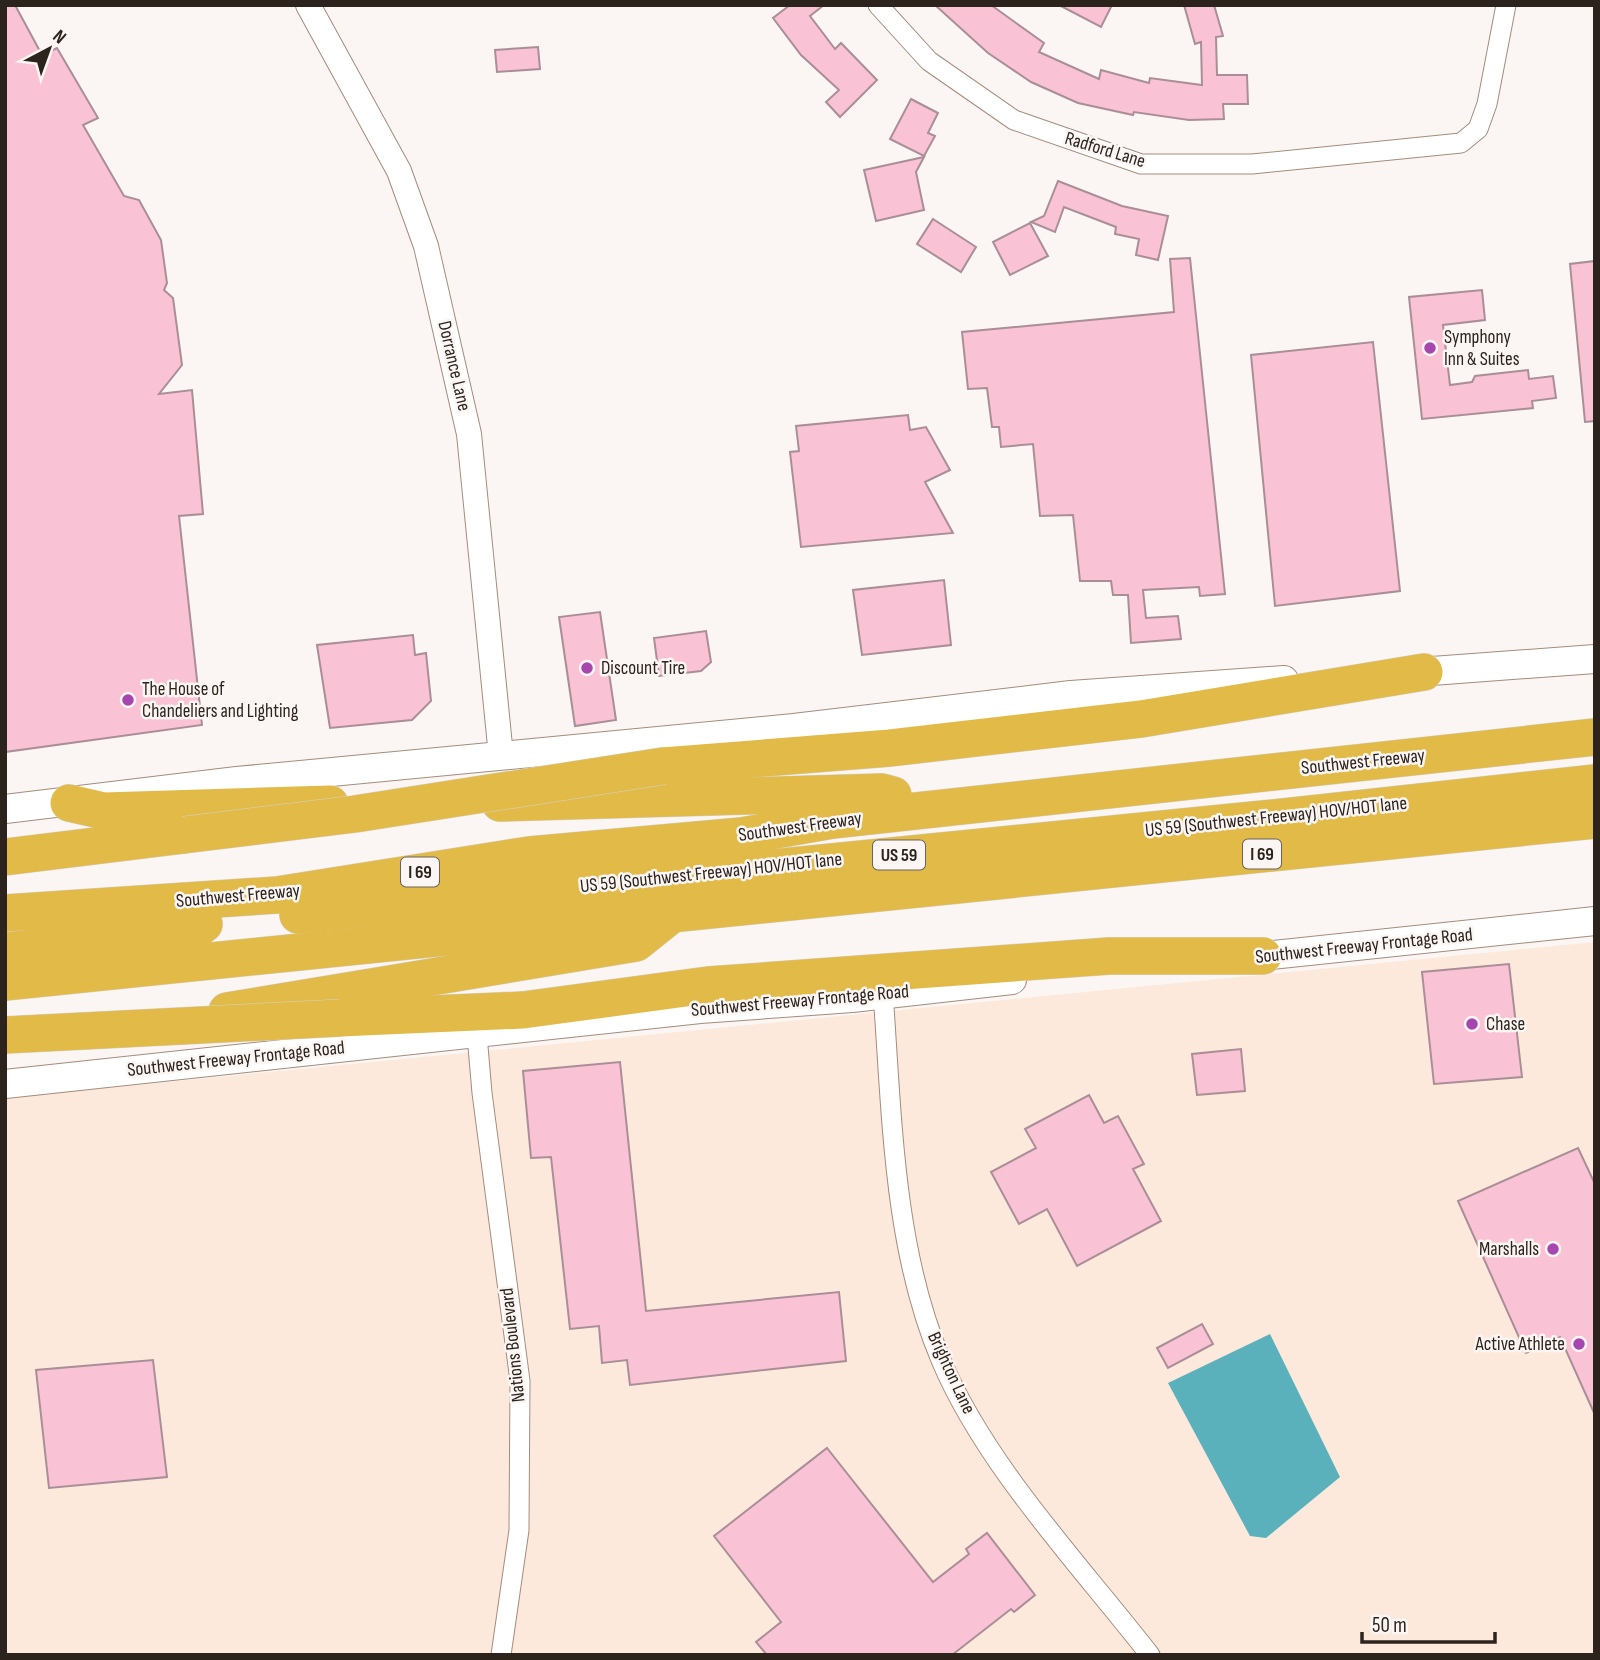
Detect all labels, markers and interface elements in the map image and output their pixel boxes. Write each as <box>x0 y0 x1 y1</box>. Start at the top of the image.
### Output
north arrow <box>14 14 84 84</box>
text: N <box>48 25 71 49</box>
street label: Radford Lane <box>1062 127 1148 173</box>
street label: Dorrance Lane <box>432 319 476 413</box>
place label: Symphony Inn & Suites <box>1444 326 1520 371</box>
marker: Symphony Inn & Suites <box>1422 340 1438 356</box>
place label: Discount Tire <box>601 657 685 680</box>
marker: Discount Tire <box>579 660 595 676</box>
place label: The House of Chandeliers and Lighting <box>142 678 299 723</box>
marker: The House of Chandeliers and Lighting <box>120 692 136 708</box>
street label: Southwest Freeway <box>1300 744 1427 780</box>
street label: US 59 (Southwest Freeway) HOV/HOT lane <box>1144 792 1408 842</box>
street label: Southwest Freeway <box>737 807 864 847</box>
road number: US 59 <box>873 840 925 870</box>
road number: I 69 <box>1243 840 1281 868</box>
street label: US 59 (Southwest Freeway) HOV/HOT lane <box>579 848 843 898</box>
road number: I 69 <box>401 858 439 886</box>
street label: Southwest Freeway <box>175 879 302 913</box>
street label: Southwest Freeway Frontage Road <box>1254 923 1474 969</box>
street label: Southwest Freeway Frontage Road <box>690 980 910 1022</box>
place label: Chase <box>1486 1013 1525 1036</box>
marker: Chase <box>1464 1016 1480 1032</box>
street label: Southwest Freeway Frontage Road <box>126 1036 346 1082</box>
place label: Marshalls <box>1479 1238 1539 1261</box>
marker: Marshalls <box>1545 1241 1561 1257</box>
street label: Nations Boulevard <box>496 1287 530 1403</box>
street label: Brighton Lane <box>922 1328 980 1418</box>
place label: Active Athlete <box>1474 1333 1565 1356</box>
marker: Active Athlete <box>1571 1336 1587 1352</box>
scale bar <box>1362 1600 1495 1644</box>
text: 50 m <box>1372 1613 1407 1638</box>

